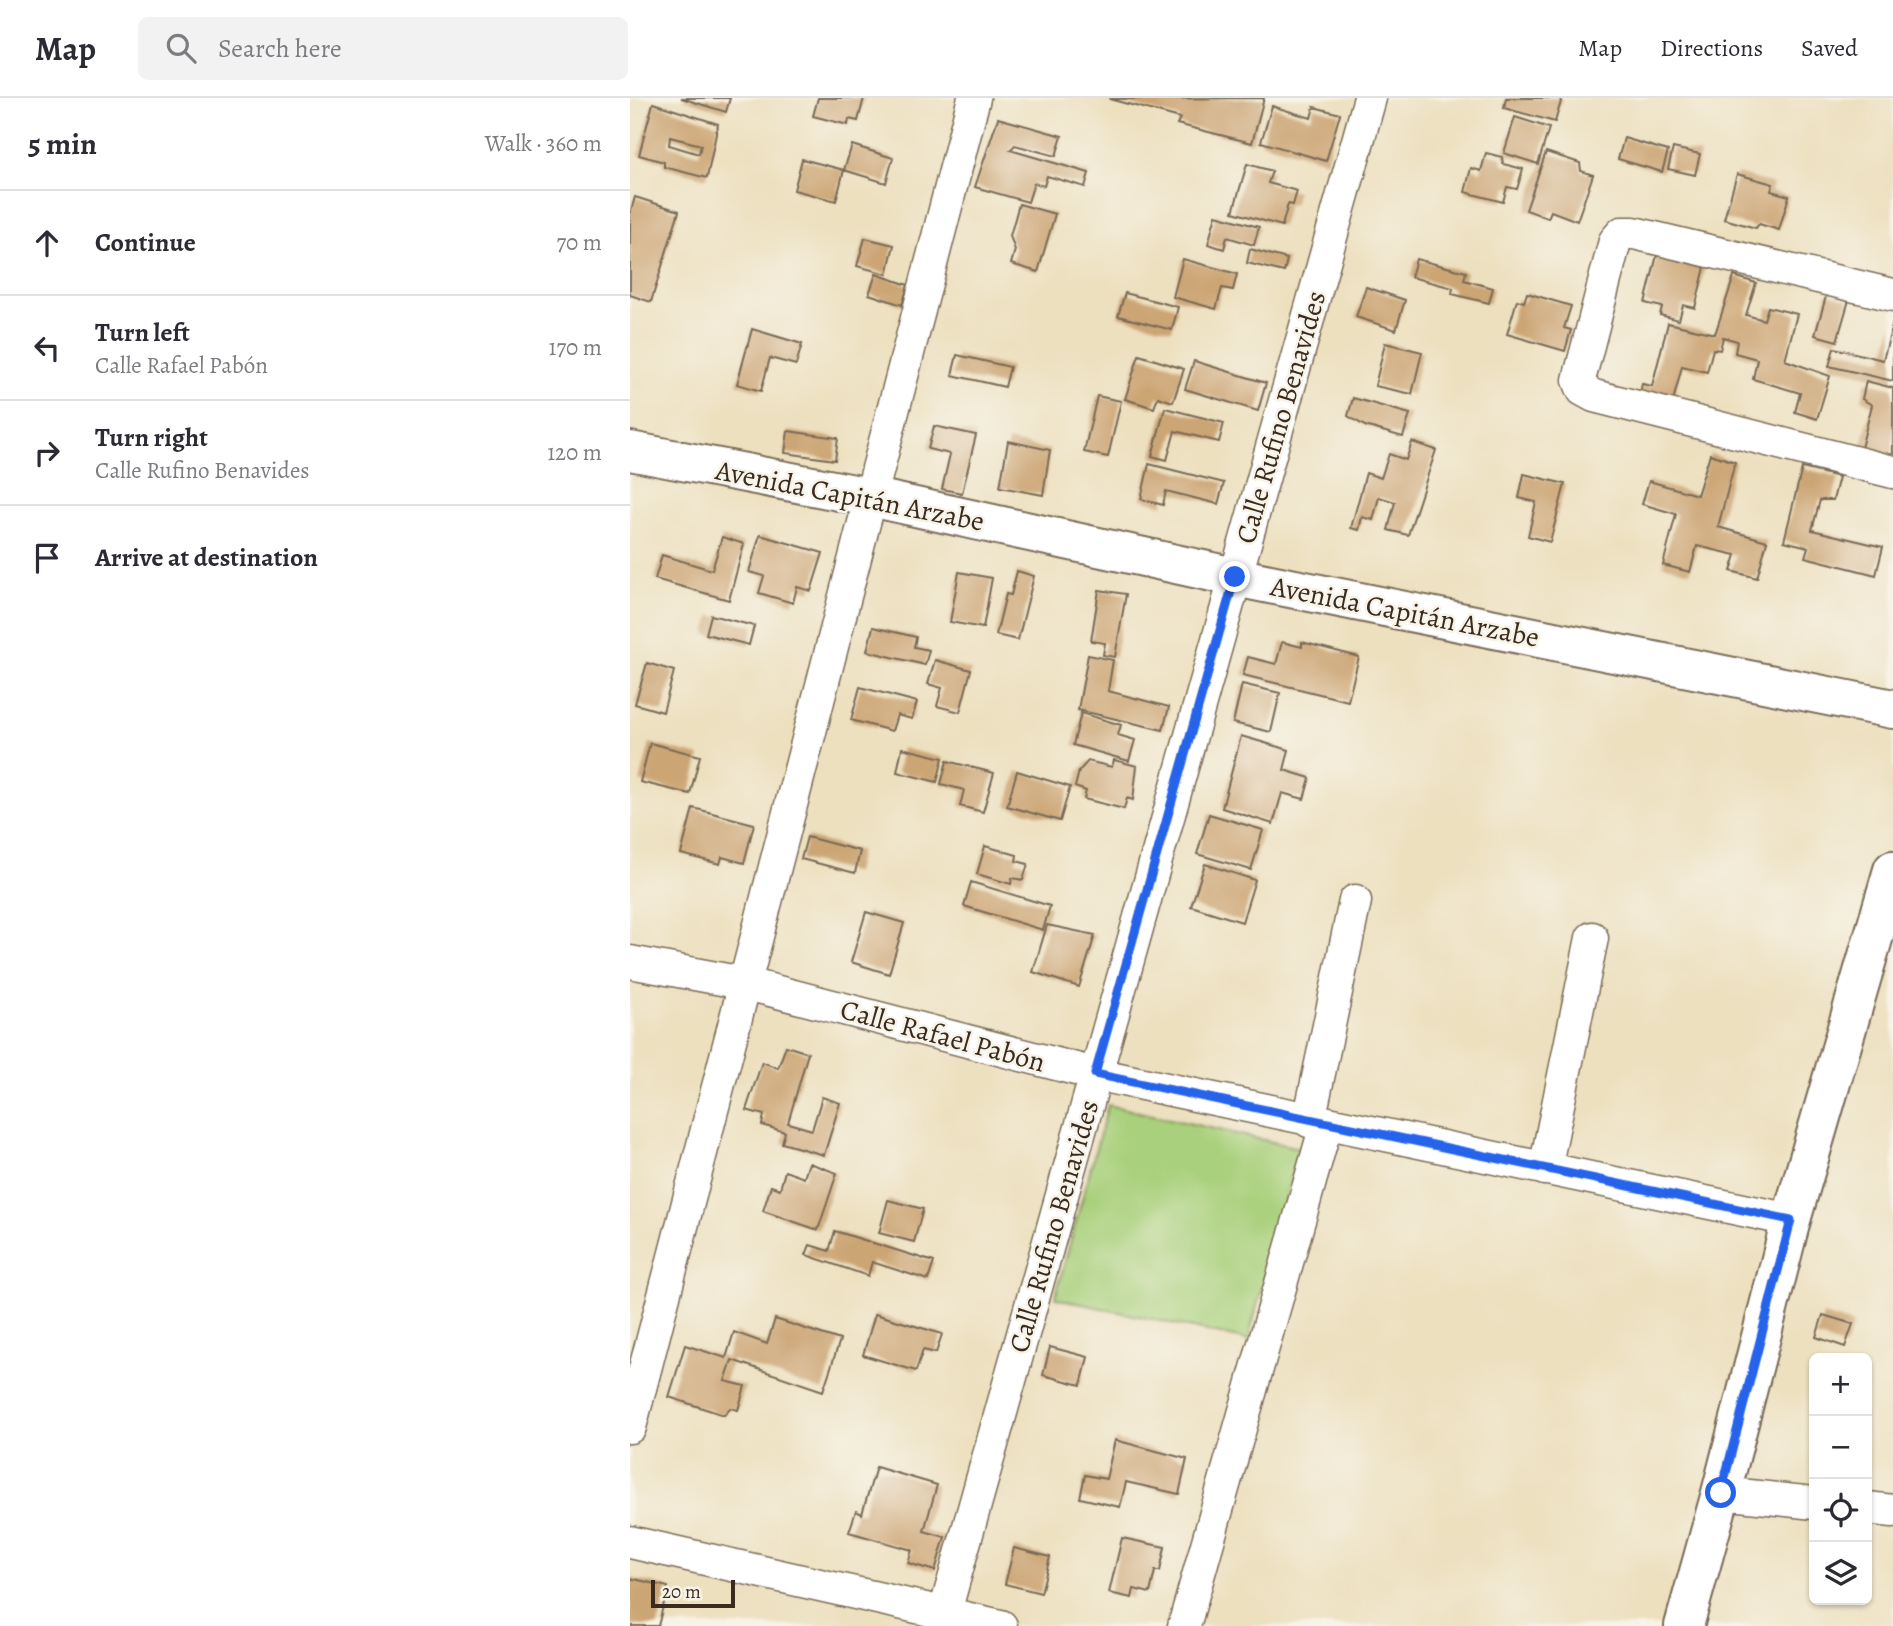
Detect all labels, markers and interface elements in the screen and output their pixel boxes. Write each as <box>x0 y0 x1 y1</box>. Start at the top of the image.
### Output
search box <box>138 17 628 80</box>
text: Map <box>35 26 96 71</box>
icon: search <box>162 29 200 67</box>
text: Search here <box>218 31 342 66</box>
text: Map <box>1578 32 1622 64</box>
text: Directions <box>1660 32 1763 64</box>
text: Saved <box>1801 32 1858 64</box>
text: 5 min <box>28 124 97 164</box>
text: Walk · 360 m <box>485 128 602 159</box>
icon: ahead <box>28 224 66 262</box>
text: Continue <box>95 225 196 260</box>
text: 70 m <box>556 227 602 258</box>
street label: Calle Rufino Benavides <box>1227 287 1335 548</box>
text: Turn left <box>95 315 190 350</box>
icon: left <box>28 329 66 367</box>
text: 170 m <box>549 332 602 363</box>
text: Calle Rafael Pabón <box>95 350 268 381</box>
text: Turn right <box>95 420 208 455</box>
icon: right <box>28 434 66 472</box>
text: 120 m <box>547 437 602 468</box>
street label: Avenida Capitán Arzabe <box>711 451 987 541</box>
text: Calle Rufino Benavides <box>95 455 309 486</box>
icon: arrive <box>28 539 66 577</box>
text: Arrive at destination <box>95 540 318 575</box>
route end <box>1219 561 1250 592</box>
street label: Avenida Capitán Arzabe <box>1266 567 1542 657</box>
street label: Calle Rafael Pabón <box>836 990 1049 1082</box>
street label: Calle Rufino Benavides <box>1000 1096 1108 1357</box>
map controls <box>1809 1353 1872 1605</box>
button: + <box>1809 1353 1872 1416</box>
button: − <box>1809 1416 1872 1479</box>
route start <box>1705 1477 1736 1508</box>
button: locate <box>1809 1479 1872 1542</box>
button: layers <box>1809 1542 1872 1605</box>
scale bar <box>651 1577 735 1609</box>
text: 20 m <box>662 1579 701 1605</box>

